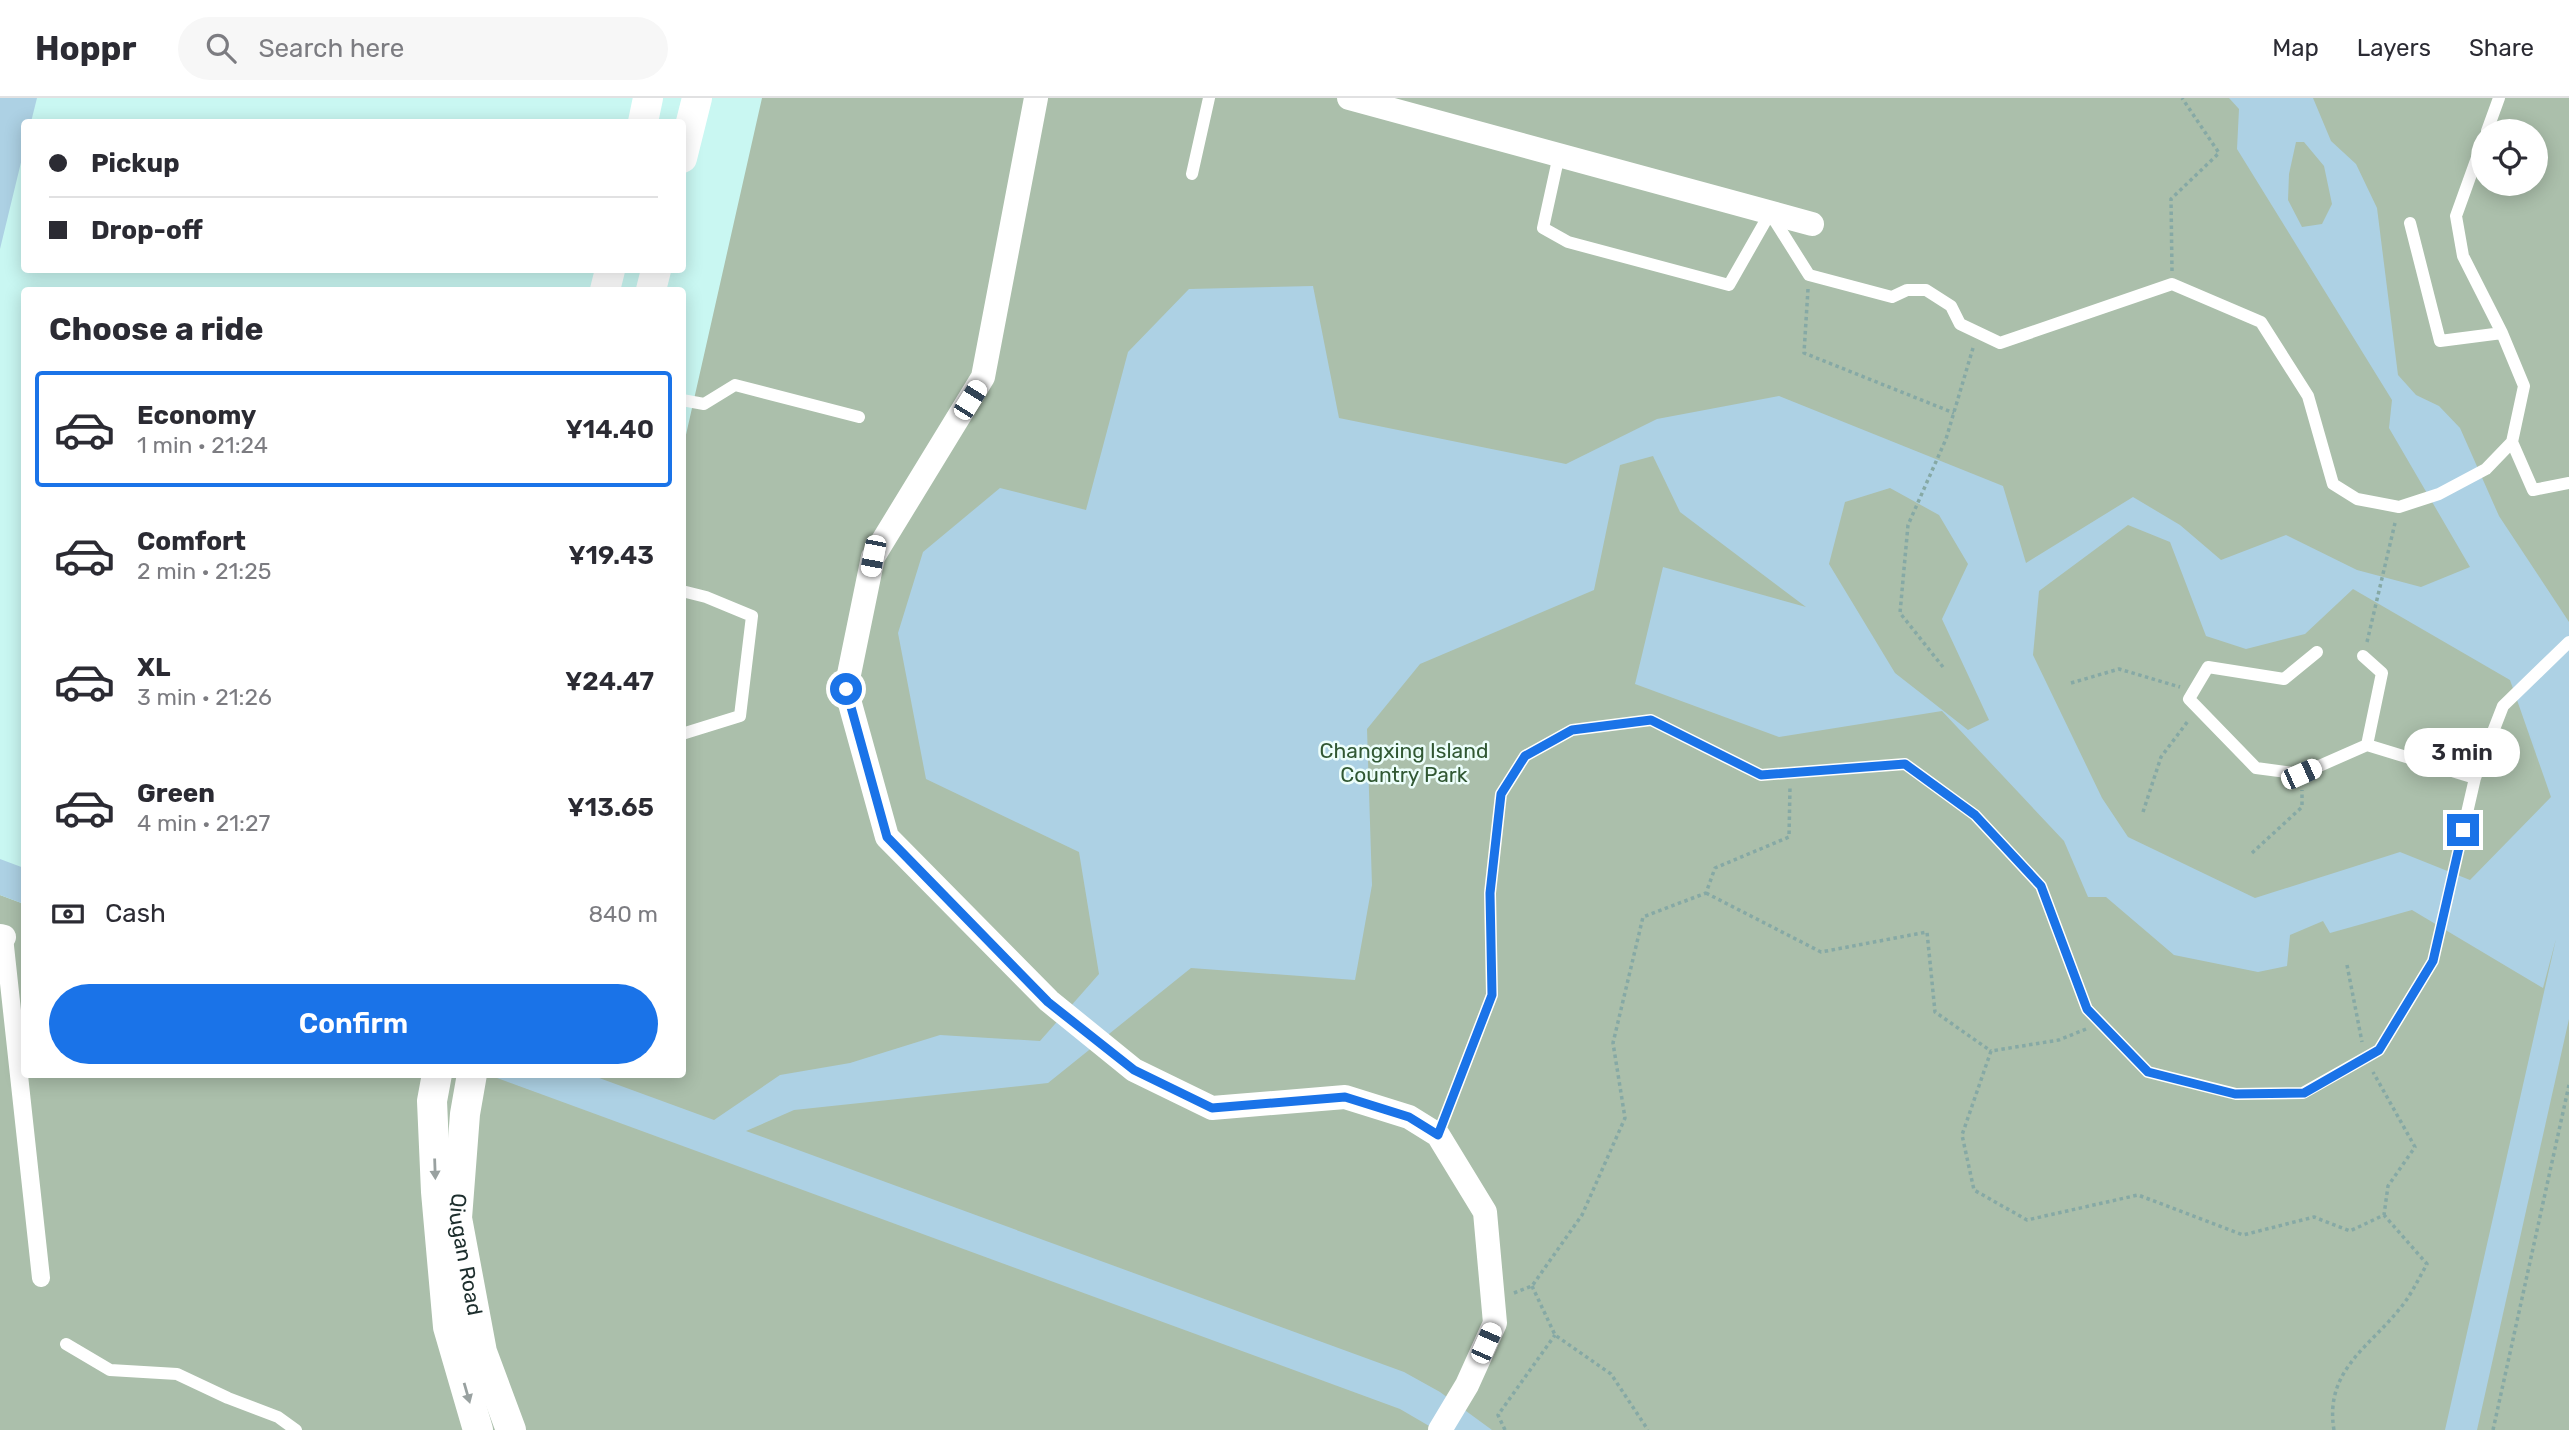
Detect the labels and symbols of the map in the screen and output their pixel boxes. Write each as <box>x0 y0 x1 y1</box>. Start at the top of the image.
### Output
car <box>950 377 991 423</box>
car <box>859 533 888 579</box>
route start <box>830 673 862 705</box>
callout: 3 min <box>2405 728 2521 778</box>
park label: Changxing Island Country Park <box>1320 738 1488 787</box>
car <box>2278 756 2325 792</box>
route end <box>2447 814 2479 846</box>
one-way arrow <box>429 1158 440 1180</box>
street label: Qiugan Road <box>444 1192 488 1317</box>
car <box>1468 1320 1505 1366</box>
one-way arrow <box>463 1383 473 1404</box>

